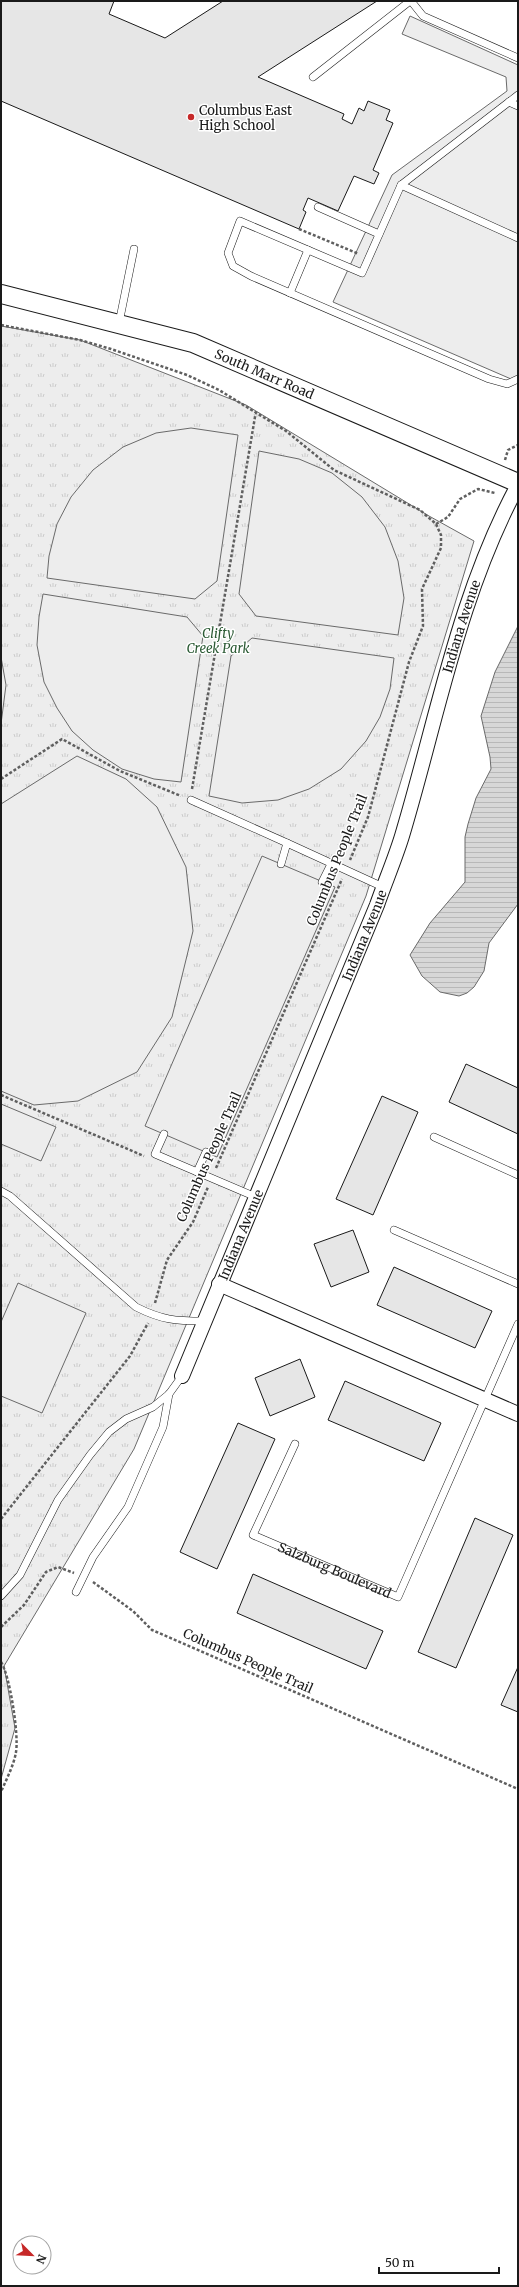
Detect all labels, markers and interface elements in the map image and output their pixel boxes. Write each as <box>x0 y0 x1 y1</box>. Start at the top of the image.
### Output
place label: Columbus East High School <box>199 102 292 134</box>
marker: Columbus East High School <box>186 112 196 122</box>
street label: South Marr Road <box>212 345 317 403</box>
street label: Indiana Avenue <box>439 577 484 675</box>
park label: Clifty Creek Park <box>186 625 250 657</box>
street label: Columbus People Trail <box>303 792 371 928</box>
street label: Indiana Avenue <box>338 887 390 983</box>
street label: Columbus People Trail <box>173 1089 245 1225</box>
street label: Indiana Avenue <box>214 1187 267 1283</box>
street label: Salzburg Boulevard <box>275 1538 394 1602</box>
street label: Columbus People Trail <box>180 1625 316 1697</box>
north arrow <box>12 2235 52 2275</box>
scale bar <box>379 2249 499 2275</box>
text: N <box>33 2252 49 2266</box>
text: 50 m <box>385 2255 414 2270</box>

